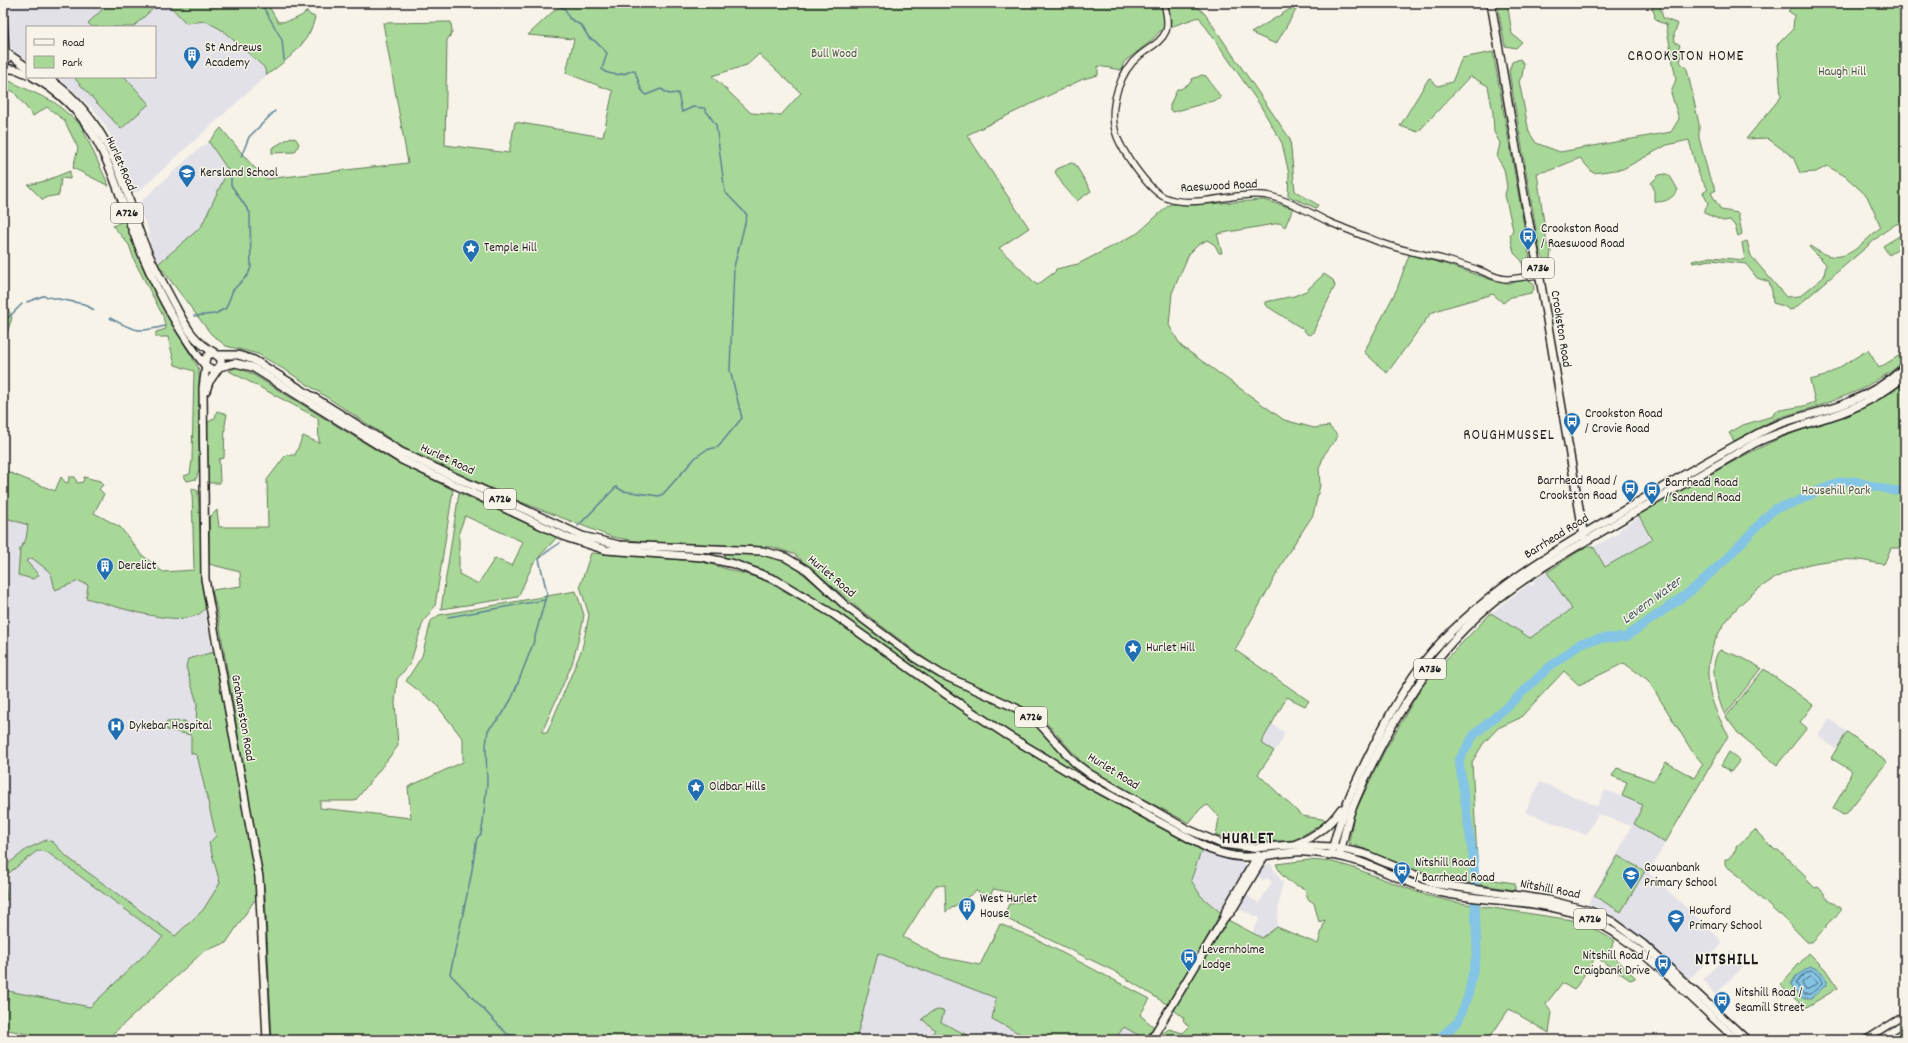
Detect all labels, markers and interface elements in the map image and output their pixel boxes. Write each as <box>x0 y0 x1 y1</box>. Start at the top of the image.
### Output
legend <box>26 26 156 78</box>
text: Road <box>62 35 84 52</box>
place label: St Andrews Academy <box>205 39 262 73</box>
building icon: St Andrews Academy <box>182 45 202 70</box>
park label: Bull Wood <box>811 45 857 64</box>
district label: CROOKSTON HOME <box>1628 46 1744 68</box>
text: Park <box>62 55 83 72</box>
park label: Haugh Hill <box>1818 63 1866 82</box>
street label: Hurlet Road <box>100 134 140 194</box>
school or university icon: Kersland School <box>177 163 197 188</box>
place label: Kersland School <box>200 164 278 183</box>
street label: Raeswood Road <box>1180 175 1258 199</box>
road number: A726 <box>111 203 143 223</box>
place label: Crookston Road / Raeswood Road <box>1541 220 1625 254</box>
bus stop icon: Crookston Road / Raeswood Road <box>1518 226 1538 251</box>
place icon: Temple Hill <box>461 238 481 263</box>
place label: Temple Hill <box>484 239 537 258</box>
road number: A736 <box>1522 258 1554 278</box>
street label: Crookston Road <box>1545 289 1575 369</box>
place label: Crookston Road / Crovie Road <box>1585 405 1663 439</box>
bus stop icon: Crookston Road / Crovie Road <box>1562 411 1582 436</box>
district label: ROUGHMUSSEL <box>1463 425 1555 447</box>
street label: Hurlet Road <box>417 439 477 481</box>
place label: Barrhead Road / Crookston Road <box>1537 472 1617 506</box>
place label: Barrhead Road / Sandend Road <box>1665 474 1741 508</box>
bus stop icon: Barrhead Road / Crookston Road <box>1620 478 1640 503</box>
bus stop icon: Barrhead Road / Sandend Road <box>1642 480 1662 505</box>
park label: Househill Park <box>1802 482 1870 501</box>
road number: A726 <box>484 489 516 509</box>
street label: Barrhead Road <box>1521 510 1593 564</box>
street label: Hurlet Road <box>803 551 859 603</box>
building icon: Derelict <box>95 556 115 581</box>
place label: Derelict <box>118 557 157 576</box>
water label: Levern Water <box>1618 571 1688 630</box>
place icon: Hurlet Hill <box>1123 638 1143 663</box>
place label: Hurlet Hill <box>1146 639 1195 658</box>
road number: A736 <box>1414 659 1446 679</box>
street label: Grahamston Road <box>225 673 259 763</box>
road number: A726 <box>1015 707 1047 727</box>
hospital icon: Dykebar Hospital <box>106 716 126 741</box>
place label: Dykebar Hospital <box>129 717 212 736</box>
street label: Hurlet Road <box>1083 749 1143 795</box>
place icon: Oldbar Hills <box>686 777 706 802</box>
place label: Oldbar Hills <box>709 778 766 797</box>
district label: HURLET <box>1222 828 1274 852</box>
place label: Nitshill Road / Barrhead Road <box>1415 854 1495 888</box>
place label: Gowanbank Primary School <box>1644 859 1717 893</box>
bus stop icon: Nitshill Road / Barrhead Road <box>1392 860 1412 885</box>
school or university icon: Gowanbank Primary School <box>1621 865 1641 890</box>
street label: Nitshill Road <box>1518 875 1582 905</box>
place label: West Hurlet House <box>980 890 1037 924</box>
building icon: West Hurlet House <box>957 896 977 921</box>
place label: Howford Primary School <box>1689 902 1762 936</box>
school or university icon: Howford Primary School <box>1666 908 1686 933</box>
road number: A726 <box>1574 909 1606 929</box>
place label: Levernholme Lodge <box>1202 941 1265 975</box>
bus stop icon: Levernholme Lodge <box>1179 947 1199 972</box>
place label: Nitshill Road / Craigbank Drive <box>1573 947 1650 981</box>
district label: NITSHILL <box>1695 949 1759 973</box>
bus stop icon: Nitshill Road / Craigbank Drive <box>1653 953 1673 978</box>
place label: Nitshill Road / Seamill Street <box>1735 984 1805 1018</box>
bus stop icon: Nitshill Road / Seamill Street <box>1712 990 1732 1015</box>

